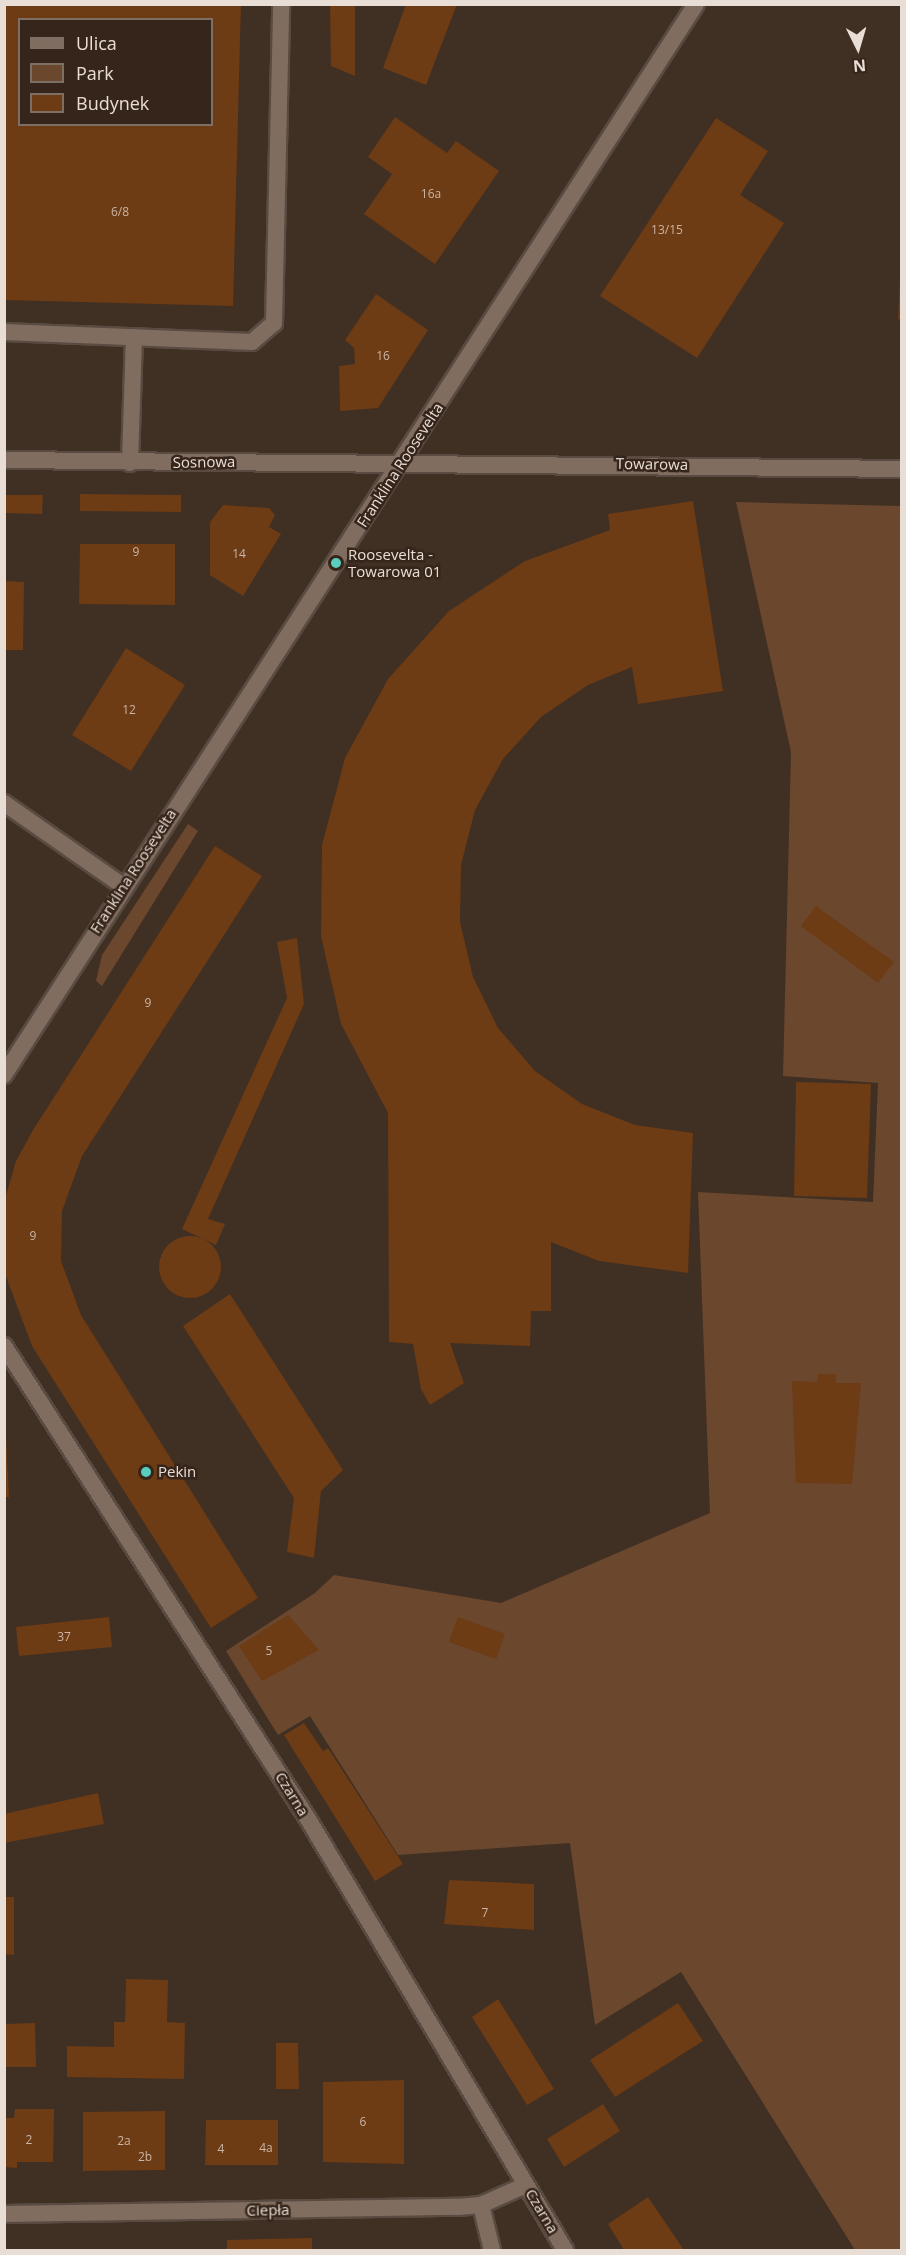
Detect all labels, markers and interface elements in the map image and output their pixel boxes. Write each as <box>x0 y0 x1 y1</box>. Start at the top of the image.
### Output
legend <box>18 18 213 126</box>
north arrow <box>828 18 888 78</box>
text: Ulica <box>76 31 117 55</box>
text: N <box>852 54 867 77</box>
text: Park <box>76 61 114 85</box>
text: Budynek <box>76 91 149 115</box>
house number: 16a <box>421 187 441 201</box>
house number: 6/8 <box>111 205 129 219</box>
house number: 13/15 <box>651 223 683 237</box>
house number: 16 <box>376 349 390 363</box>
street label: Franklina Roosevelta <box>353 399 447 531</box>
street label: Sosnowa <box>173 452 235 472</box>
street label: Towarowa <box>616 454 688 474</box>
house number: 9 <box>133 545 139 559</box>
place label: Roosevelta - Towarowa 01 <box>348 545 441 580</box>
house number: 14 <box>232 547 246 561</box>
marker: Roosevelta - Towarowa 01 <box>329 556 343 570</box>
house number: 12 <box>122 703 136 717</box>
street label: Franklina Roosevelta <box>86 805 180 937</box>
house number: 9 <box>145 996 151 1010</box>
house number: 9 <box>30 1229 36 1243</box>
place label: Pekin <box>158 1463 196 1481</box>
marker: Pekin <box>139 1465 153 1479</box>
house number: 37 <box>57 1630 71 1644</box>
house number: 5 <box>266 1644 272 1658</box>
street label: Czarna <box>272 1769 312 1819</box>
house number: 7 <box>482 1906 488 1920</box>
house number: 6 <box>360 2115 366 2129</box>
house number: 2 <box>26 2133 32 2147</box>
house number: 2a <box>117 2134 131 2148</box>
house number: 4a <box>259 2141 273 2155</box>
house number: 4 <box>218 2142 224 2156</box>
house number: 2b <box>138 2150 152 2164</box>
street label: Czarna <box>522 2186 562 2236</box>
street label: Ciepła <box>246 2201 290 2219</box>

